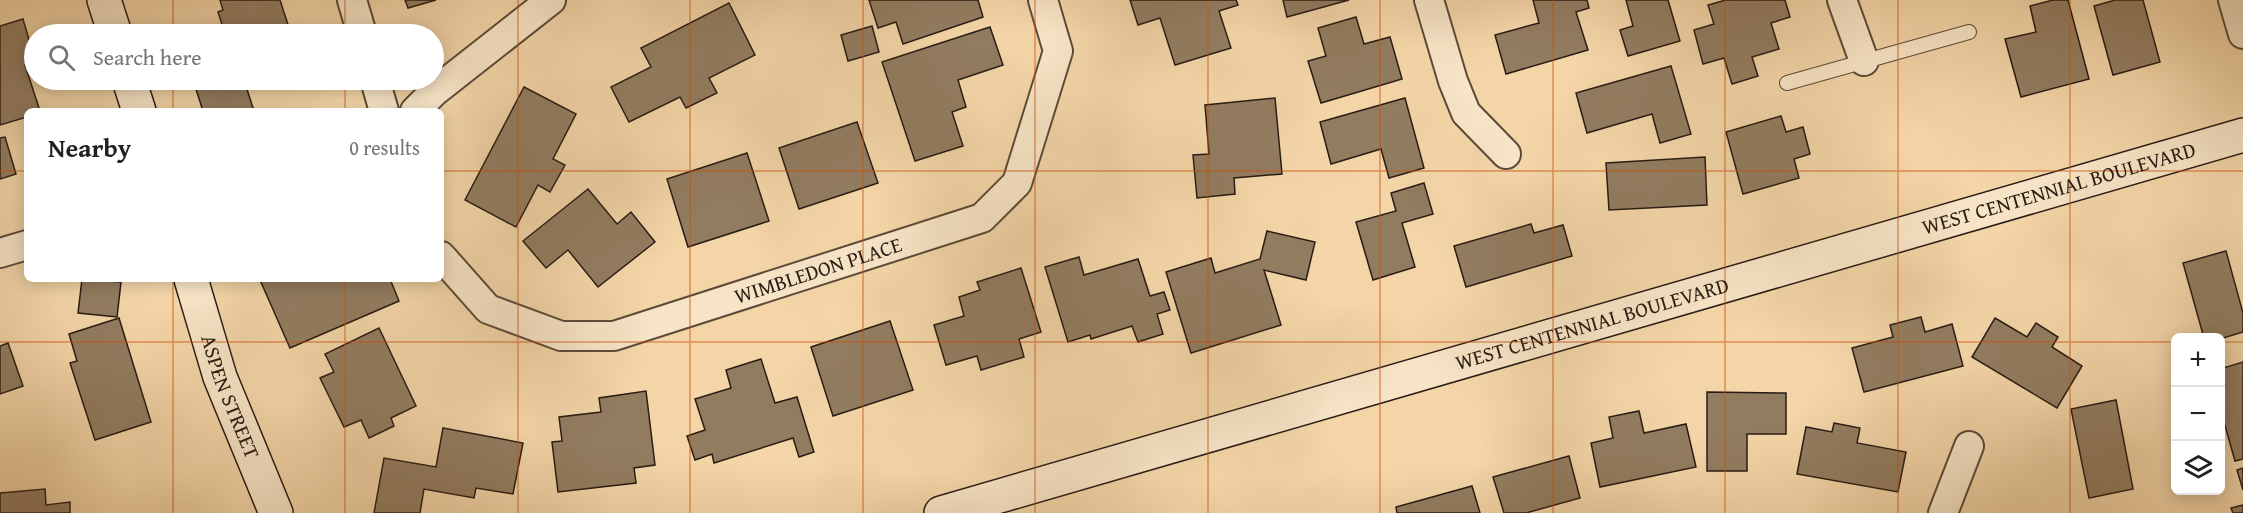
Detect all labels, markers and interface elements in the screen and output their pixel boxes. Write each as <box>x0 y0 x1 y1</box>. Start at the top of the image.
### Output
search box <box>24 24 444 90</box>
icon: search <box>45 41 78 74</box>
text: Search here <box>93 41 202 73</box>
text: Nearby <box>48 128 131 167</box>
text: 0 results <box>349 133 420 162</box>
street label: WEST CENTENNIAL BOULEVARD <box>1918 134 2199 242</box>
street label: WIMBLEDON PLACE <box>730 229 906 311</box>
street label: WEST CENTENNIAL BOULEVARD <box>1451 269 1732 378</box>
street label: ASPEN STREET <box>193 331 268 463</box>
map controls <box>2171 333 2225 495</box>
button: + <box>2171 333 2225 387</box>
button: − <box>2171 387 2225 441</box>
button: layers <box>2171 441 2225 495</box>

